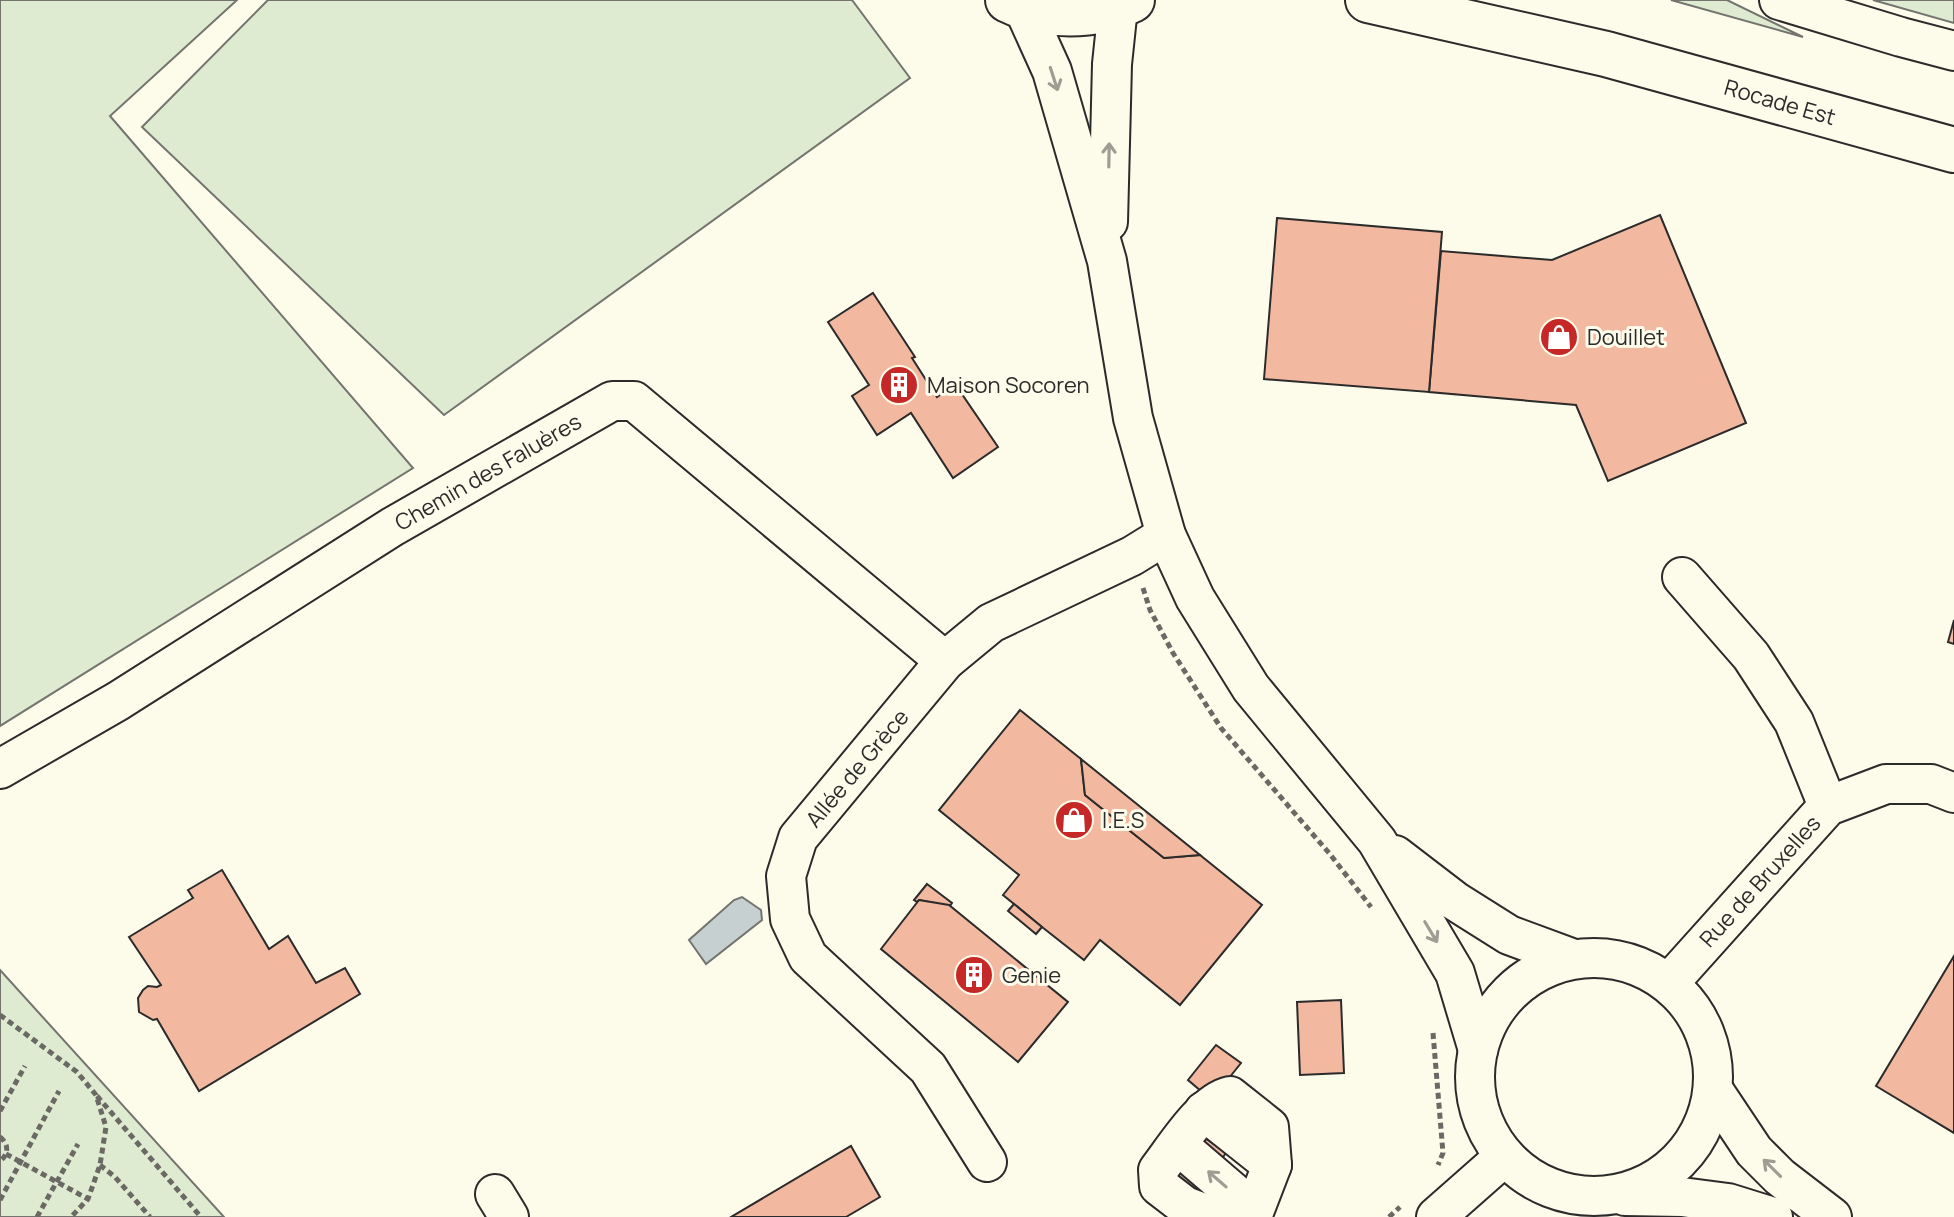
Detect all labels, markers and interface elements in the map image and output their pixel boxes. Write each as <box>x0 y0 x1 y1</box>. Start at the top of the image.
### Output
one-way arrow <box>1047 66 1062 91</box>
street label: Rocade Est <box>1721 72 1839 132</box>
one-way arrow <box>1102 142 1117 169</box>
shop icon: Douillet <box>1538 316 1580 358</box>
place label: Douillet <box>1587 322 1665 352</box>
building icon: Maison Socoren <box>878 364 920 406</box>
place label: Maison Socoren <box>927 370 1090 400</box>
street label: Chemin des Faluères <box>389 406 587 538</box>
street label: Allée de Grèce <box>799 702 915 833</box>
shop icon: I.E.S <box>1053 799 1095 841</box>
place label: I.E.S <box>1102 805 1144 835</box>
street label: Rue de Bruxelles <box>1693 809 1827 953</box>
one-way arrow <box>1424 920 1440 943</box>
building icon: Genie <box>953 954 995 996</box>
place label: Genie <box>1002 960 1061 990</box>
one-way arrow <box>1762 1158 1781 1178</box>
one-way arrow <box>1208 1170 1228 1188</box>

